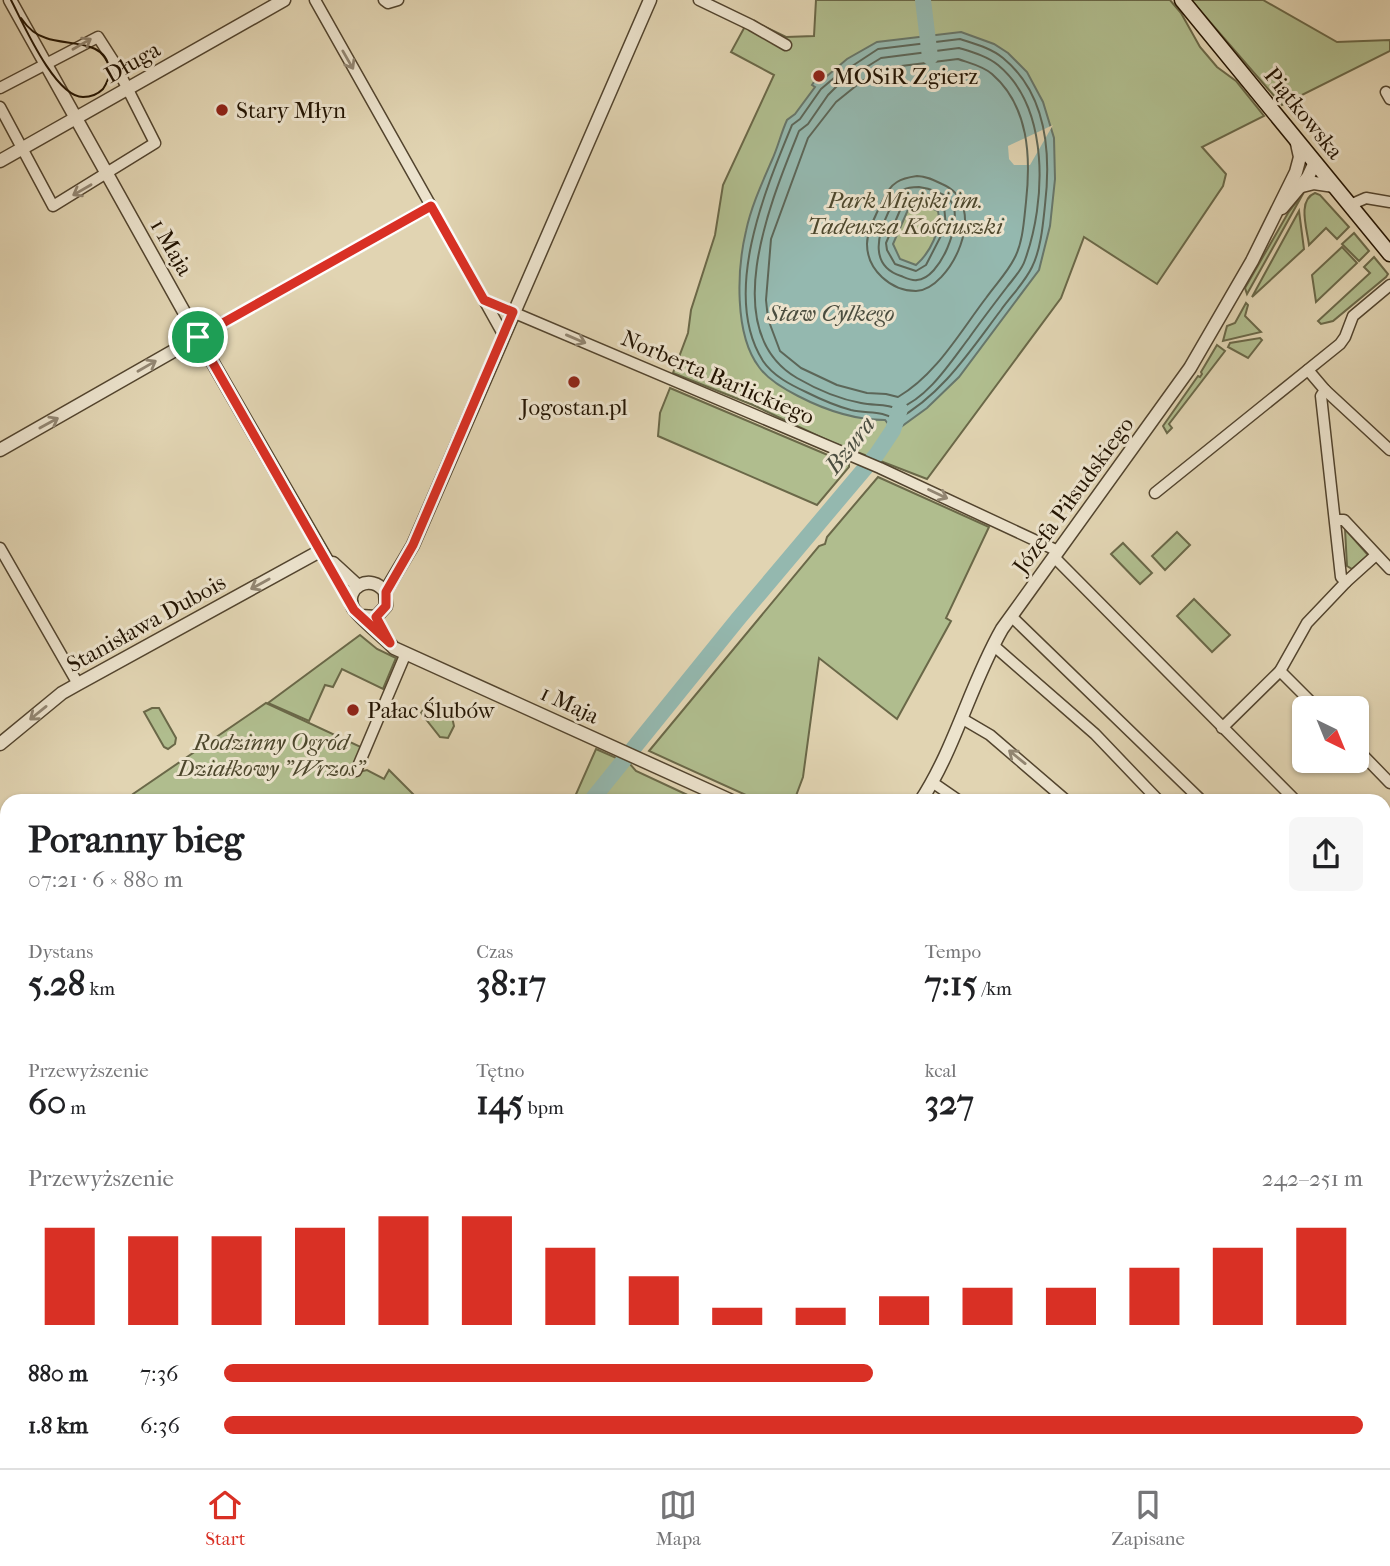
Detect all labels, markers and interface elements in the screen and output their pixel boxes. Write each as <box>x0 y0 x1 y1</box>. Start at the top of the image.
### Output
street label: Długa <box>100 36 165 89</box>
one-way arrow <box>71 37 91 51</box>
one-way arrow <box>341 49 355 69</box>
street label: Piątkowska <box>1258 62 1349 165</box>
place label: MOSiR Zgierz <box>833 63 978 90</box>
marker: MOSiR Zgierz <box>811 68 827 84</box>
place label: Stary Młyn <box>236 97 347 124</box>
marker: Stary Młyn <box>214 102 230 118</box>
one-way arrow <box>72 183 92 197</box>
park label: Park Miejski im. Tadeusza Kościuszki <box>807 187 1004 240</box>
street label: 1 Maja <box>145 214 199 281</box>
water label: Staw Cylkego <box>766 299 895 327</box>
pin <box>168 307 228 367</box>
icon: arrive <box>179 318 217 356</box>
street label: Norberta Barlickiego <box>617 325 819 430</box>
one-way arrow <box>564 333 586 346</box>
one-way arrow <box>137 359 157 373</box>
marker: Jogostan.pl <box>566 374 582 390</box>
place label: Jogostan.pl <box>518 394 628 421</box>
water label: Bzura <box>818 411 881 481</box>
street label: Józefa Piłsudskiego <box>1006 411 1139 581</box>
one-way arrow <box>38 416 58 430</box>
one-way arrow <box>927 488 948 502</box>
street label: Stanisława Dubois <box>62 569 230 678</box>
one-way arrow <box>250 578 271 591</box>
street label: 1 Maja <box>536 679 604 730</box>
north arrow <box>1292 696 1368 774</box>
map controls <box>1292 696 1369 773</box>
place label: Pałac Ślubów <box>367 697 496 724</box>
marker: Pałac Ślubów <box>345 702 361 718</box>
one-way arrow <box>30 705 48 721</box>
park label: Rodzinny Ogród Działkowy "Wrzos" <box>175 729 367 782</box>
one-way arrow <box>1008 749 1026 765</box>
text: Poranny bieg <box>28 817 244 862</box>
button: share <box>1289 817 1363 891</box>
text: 07:21 · 6 × 880 m <box>28 866 183 893</box>
text: Dystans <box>28 941 93 963</box>
text: Czas <box>476 941 513 963</box>
text: Tempo <box>925 941 981 963</box>
text: 5.28 <box>28 963 85 1004</box>
text: 38:17 <box>476 963 546 1004</box>
text: 7:15 <box>925 963 978 1004</box>
text: km <box>85 978 115 1000</box>
text: /km <box>978 978 1012 1000</box>
text: Przewyższenie <box>28 1060 149 1082</box>
text: Tętno <box>476 1060 524 1082</box>
text: kcal <box>925 1060 957 1082</box>
text: 60 <box>28 1082 66 1123</box>
text: 145 <box>476 1082 524 1123</box>
text: 327 <box>925 1082 974 1123</box>
text: m <box>66 1097 86 1119</box>
text: bpm <box>524 1097 564 1119</box>
text: Przewyższenie <box>28 1165 174 1192</box>
text: 242–251 m <box>1262 1165 1363 1192</box>
text: 880 m <box>28 1360 88 1387</box>
text: 7:36 <box>140 1360 179 1387</box>
text: 1.8 km <box>28 1412 88 1439</box>
text: 6:36 <box>140 1412 180 1439</box>
tab: Start <box>205 1486 245 1550</box>
tab: Mapa <box>656 1486 701 1550</box>
tab: Zapisane <box>1111 1486 1185 1550</box>

